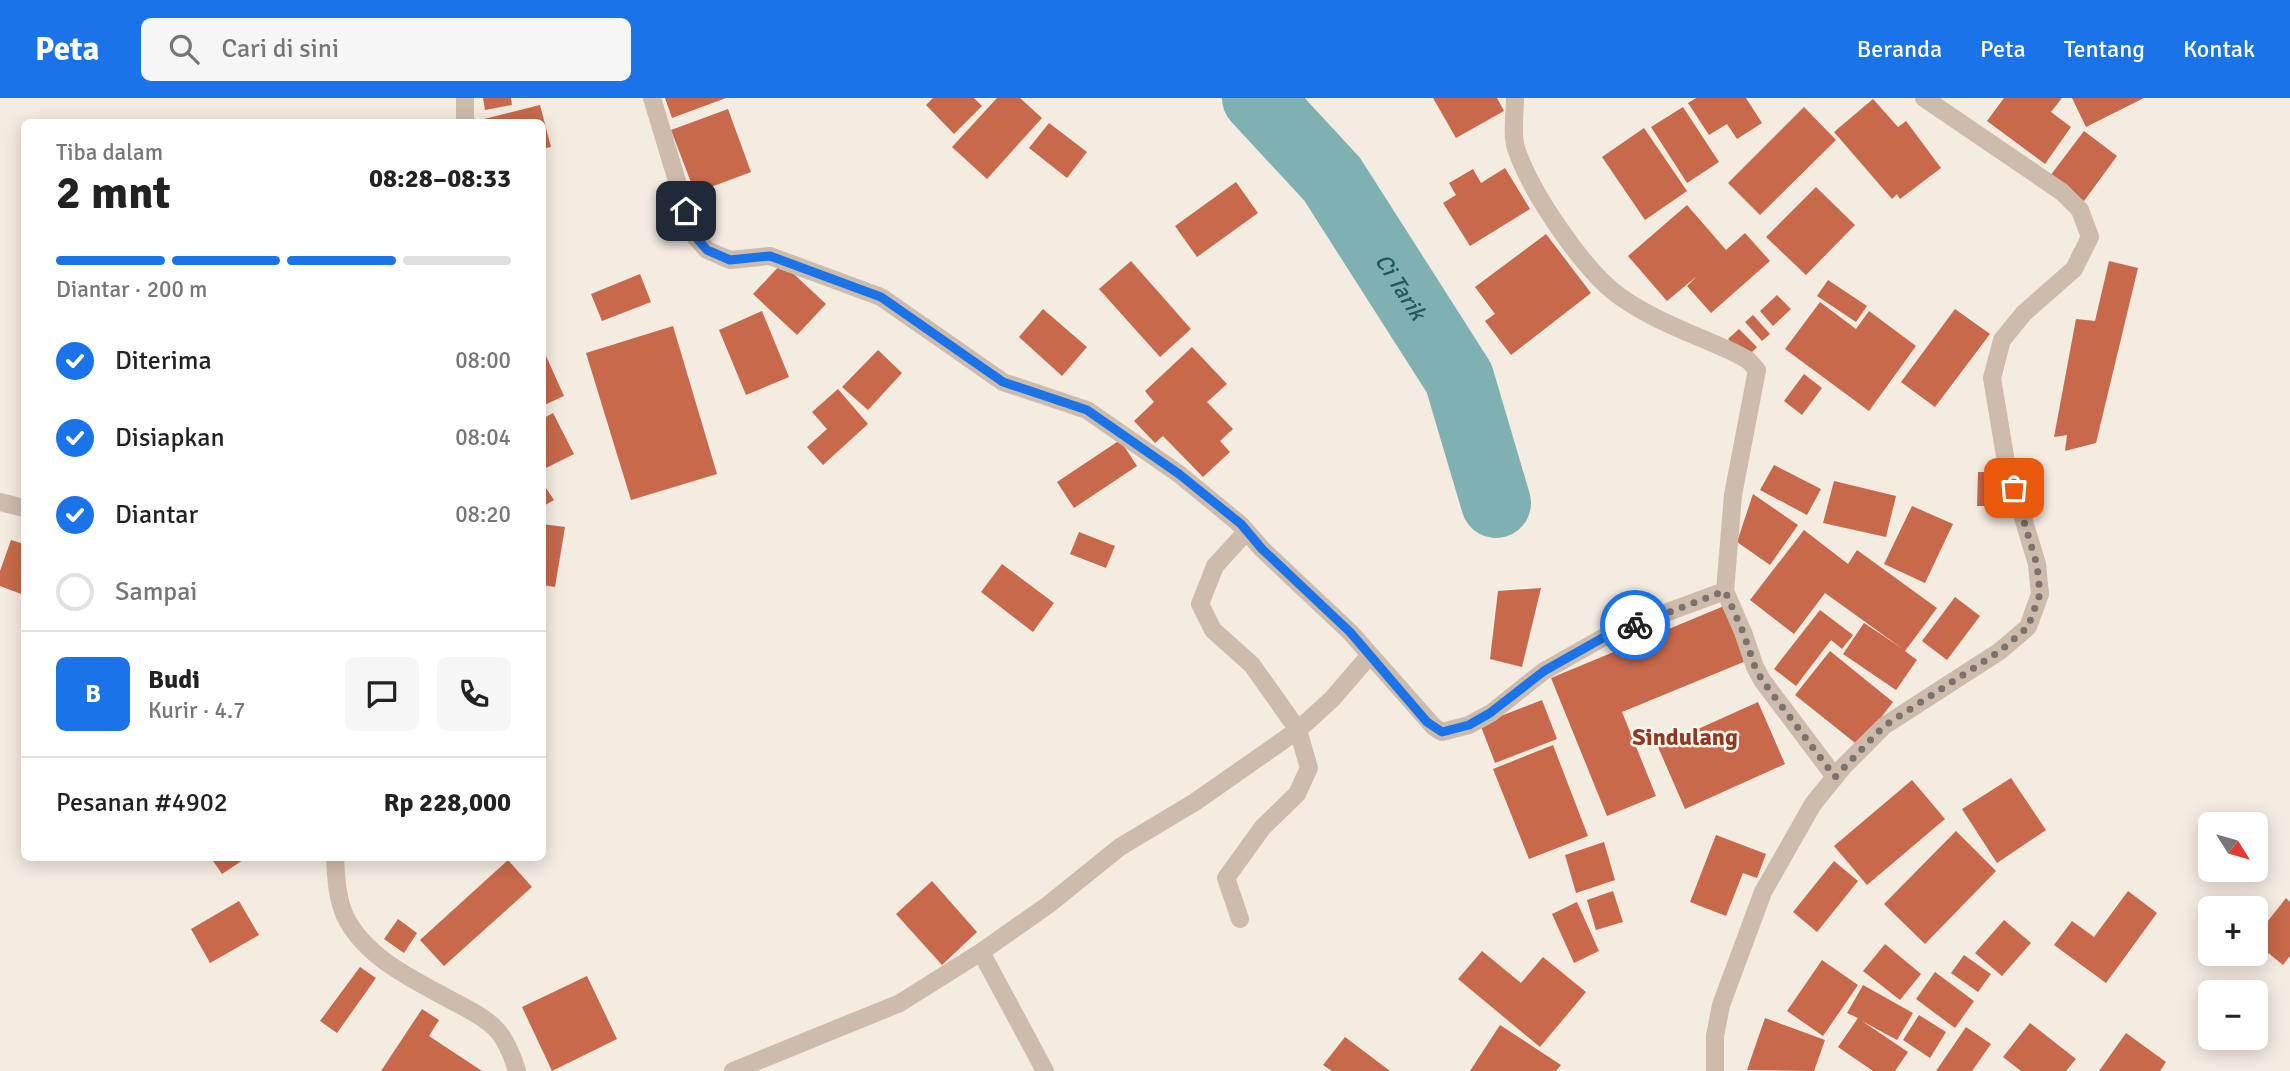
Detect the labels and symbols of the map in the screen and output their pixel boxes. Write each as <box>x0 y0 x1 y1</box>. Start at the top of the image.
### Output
pin <box>656 181 716 241</box>
water label: Ci Tarik <box>1369 248 1434 327</box>
pin <box>1984 458 2044 518</box>
courier <box>1600 590 1670 660</box>
district label: Sindulang <box>1632 722 1738 752</box>
north arrow <box>2198 812 2268 882</box>

